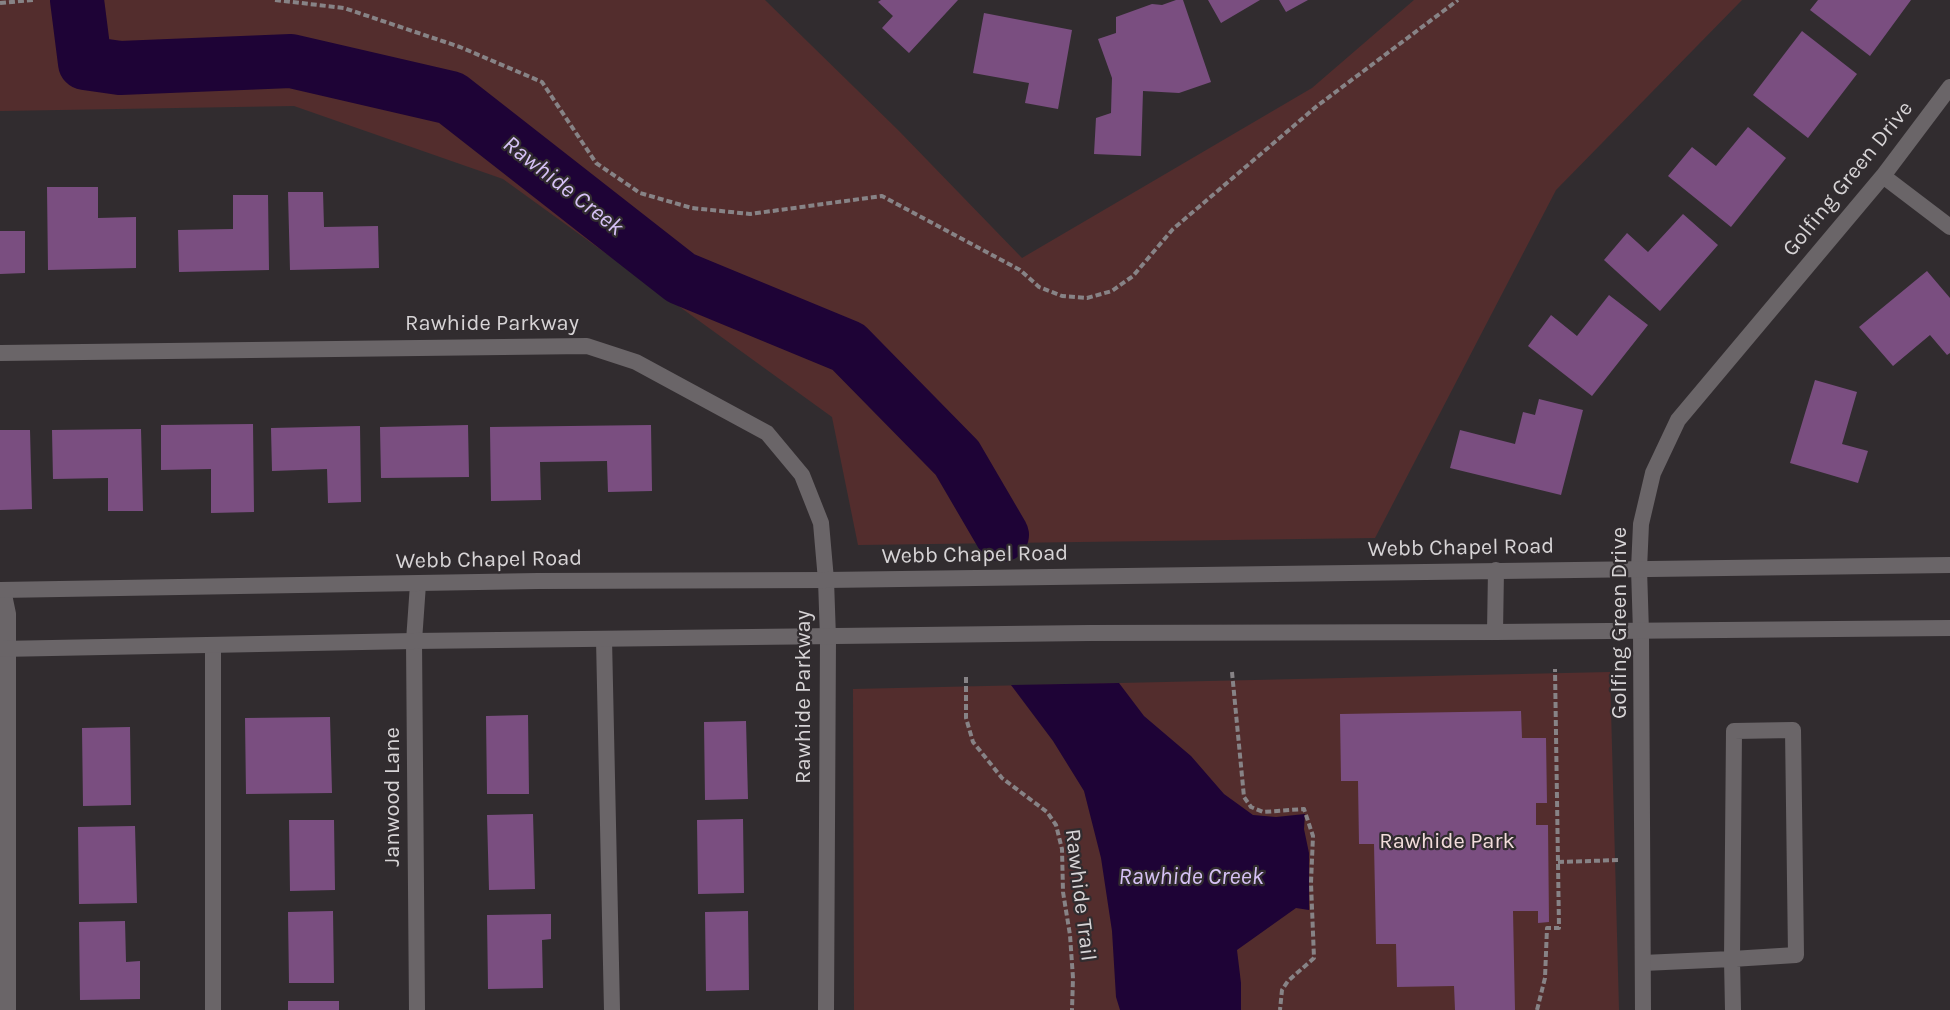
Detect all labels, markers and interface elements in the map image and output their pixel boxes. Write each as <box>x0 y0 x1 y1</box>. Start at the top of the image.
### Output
street label: Golfing Green Drive <box>1777 96 1919 262</box>
water label: Rawhide Creek <box>497 130 629 242</box>
street label: Rawhide Parkway <box>405 311 579 337</box>
street label: Golfing Green Drive <box>1607 527 1633 719</box>
street label: Webb Chapel Road <box>1367 533 1555 563</box>
street label: Webb Chapel Road <box>881 540 1069 570</box>
street label: Webb Chapel Road <box>395 545 583 575</box>
street label: Rawhide Parkway <box>791 610 817 784</box>
street label: Janwood Lane <box>380 727 406 867</box>
street label: Rawhide Trail <box>1059 827 1101 963</box>
park label: Rawhide Park <box>1379 829 1515 855</box>
water label: Rawhide Creek <box>1118 863 1264 891</box>

